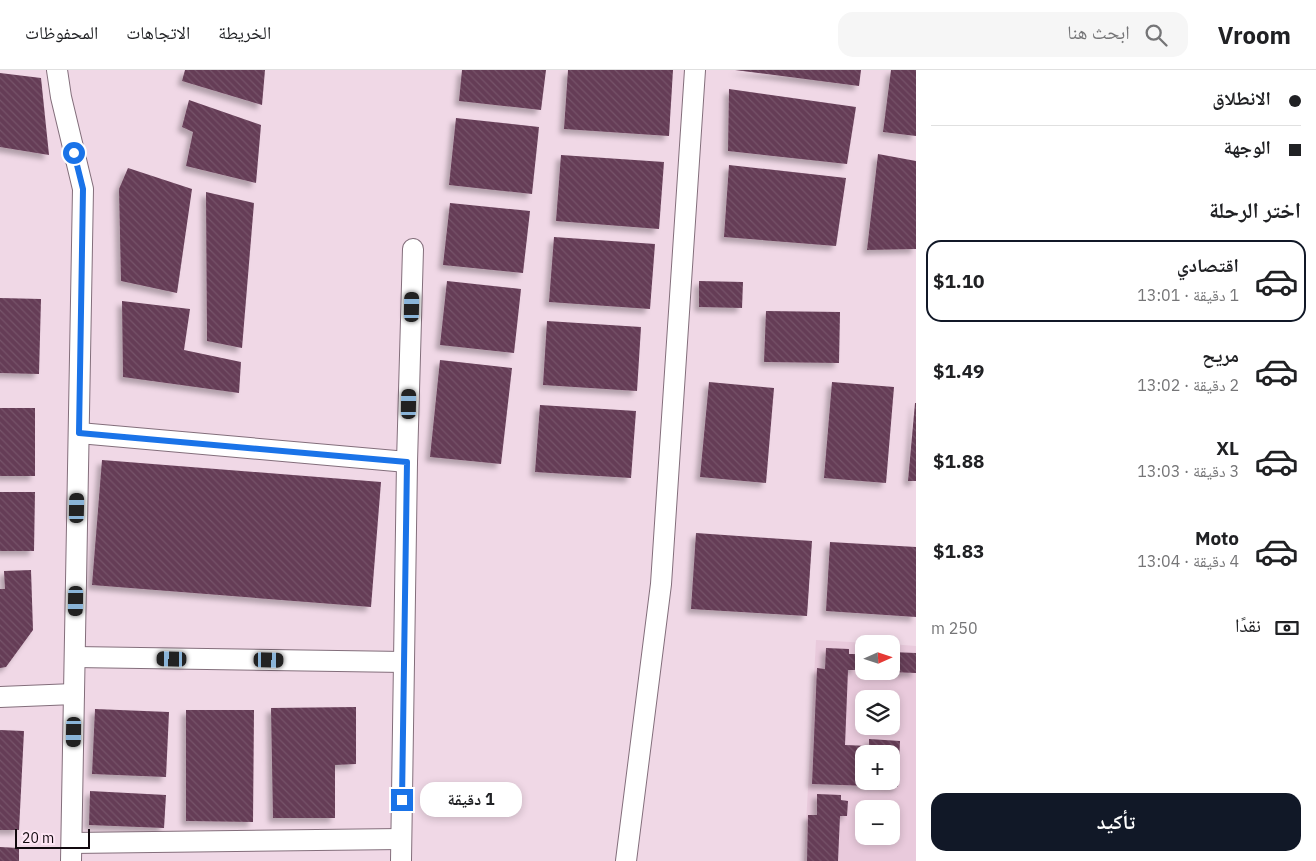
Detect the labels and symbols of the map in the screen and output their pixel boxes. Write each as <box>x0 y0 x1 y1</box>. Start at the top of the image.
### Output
route start <box>63 142 85 164</box>
car <box>404 292 419 322</box>
car <box>401 389 416 419</box>
car <box>69 493 84 523</box>
car <box>68 586 83 616</box>
north arrow <box>855 635 900 680</box>
car <box>156 651 187 667</box>
car <box>253 652 284 668</box>
car <box>66 717 81 747</box>
callout: 1 دقيقة <box>420 782 522 818</box>
route end <box>391 789 413 811</box>
scale bar <box>15 826 90 849</box>

